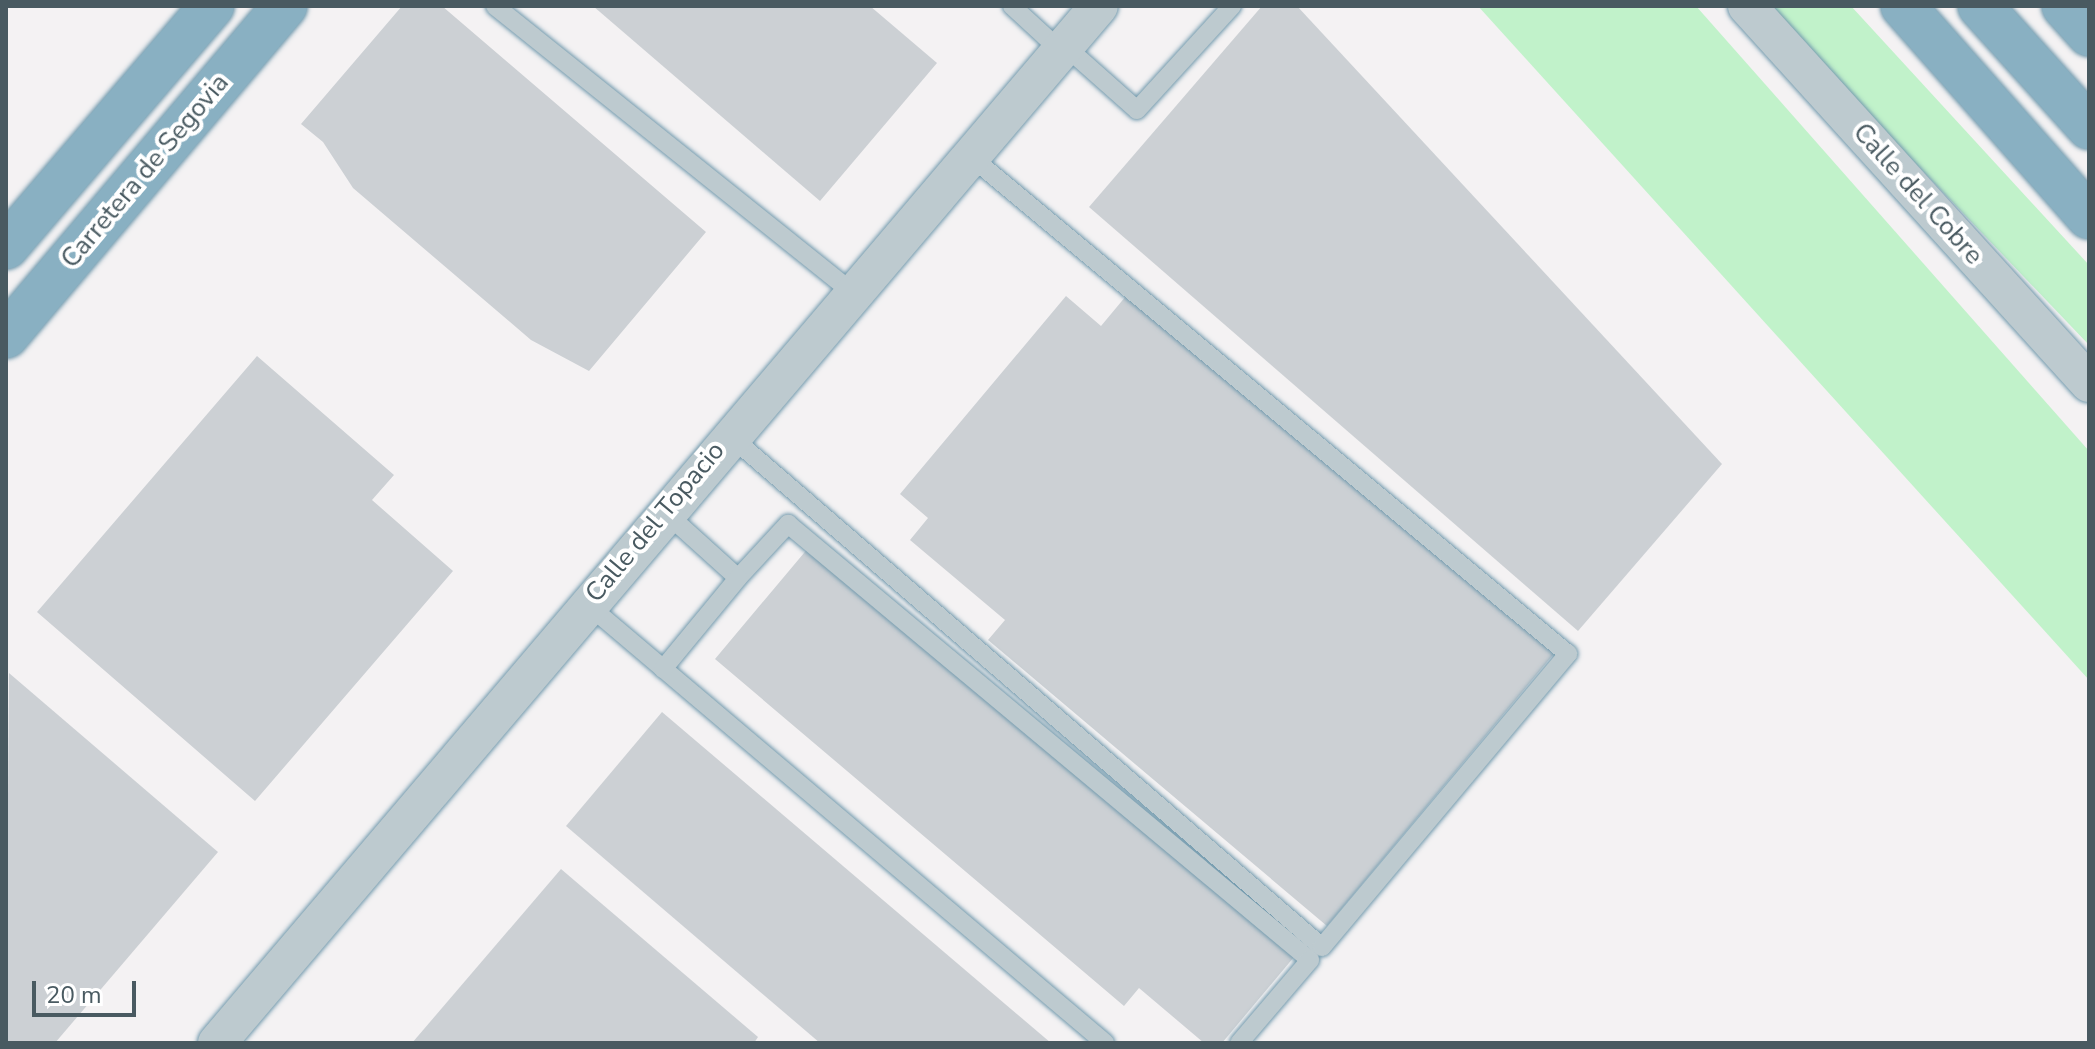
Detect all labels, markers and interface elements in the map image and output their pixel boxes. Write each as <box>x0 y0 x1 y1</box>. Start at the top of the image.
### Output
street label: Carretera de Segovia <box>55 68 235 274</box>
street label: Calle del Cobre <box>1846 117 1990 271</box>
street label: Calle del Topacio <box>579 436 731 608</box>
scale bar <box>36 965 140 1015</box>
text: 20 m <box>46 979 102 1011</box>

